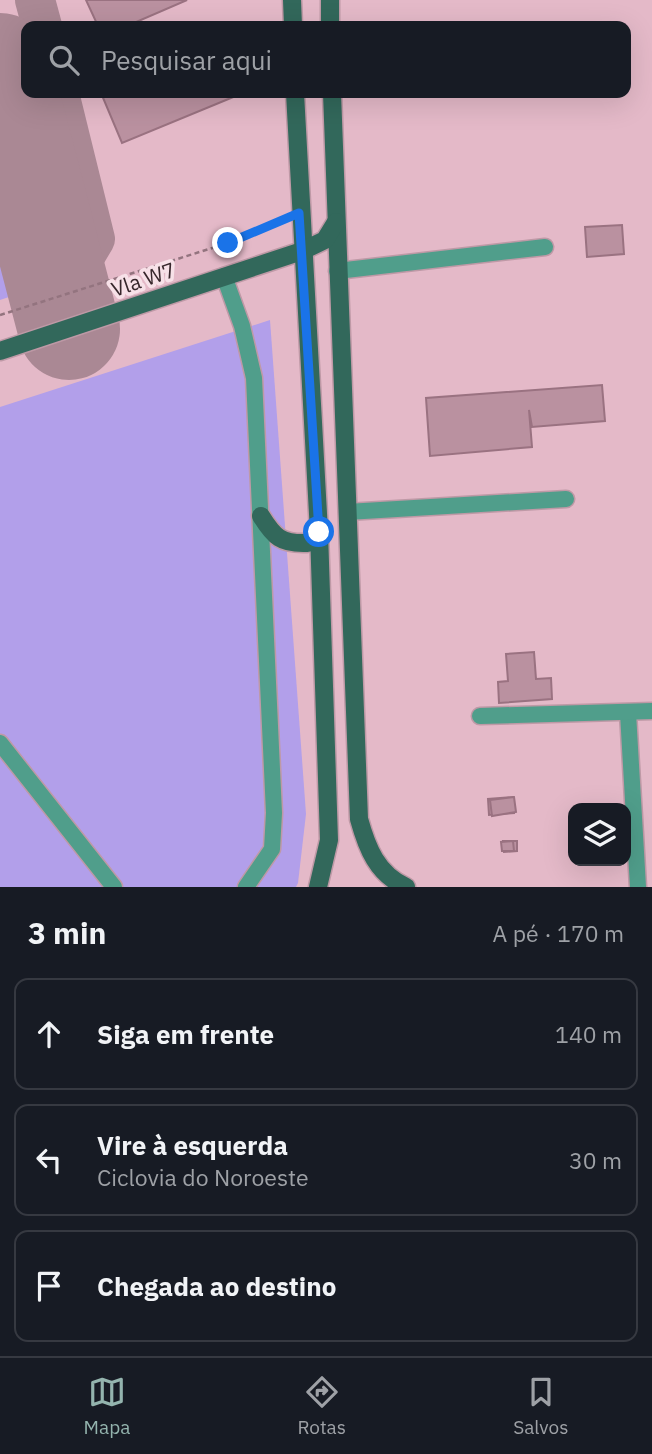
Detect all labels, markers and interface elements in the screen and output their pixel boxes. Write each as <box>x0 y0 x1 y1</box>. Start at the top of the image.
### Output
search box <box>21 21 631 98</box>
icon: search <box>45 41 83 79</box>
text: Pesquisar aqui <box>101 43 272 77</box>
route end <box>212 227 243 258</box>
street label: Vla W7 <box>107 255 179 303</box>
route start <box>303 516 334 547</box>
map controls <box>568 803 631 866</box>
button: layers <box>568 803 631 866</box>
text: 3 min <box>28 913 106 952</box>
text: A pé · 170 m <box>493 918 624 948</box>
icon: ahead <box>30 1015 68 1053</box>
text: Siga em frente <box>97 1017 274 1051</box>
text: 140 m <box>555 1019 622 1049</box>
text: Vire à esquerda <box>97 1128 288 1162</box>
icon: left <box>30 1141 68 1179</box>
text: 30 m <box>569 1145 622 1175</box>
text: Ciclovia do Noroeste <box>97 1162 309 1192</box>
icon: arrive <box>30 1267 68 1305</box>
text: Chegada ao destino <box>97 1269 336 1303</box>
tab: Mapa <box>84 1373 130 1439</box>
tab: Rotas <box>297 1373 346 1439</box>
tab: Salvos <box>513 1373 568 1439</box>

